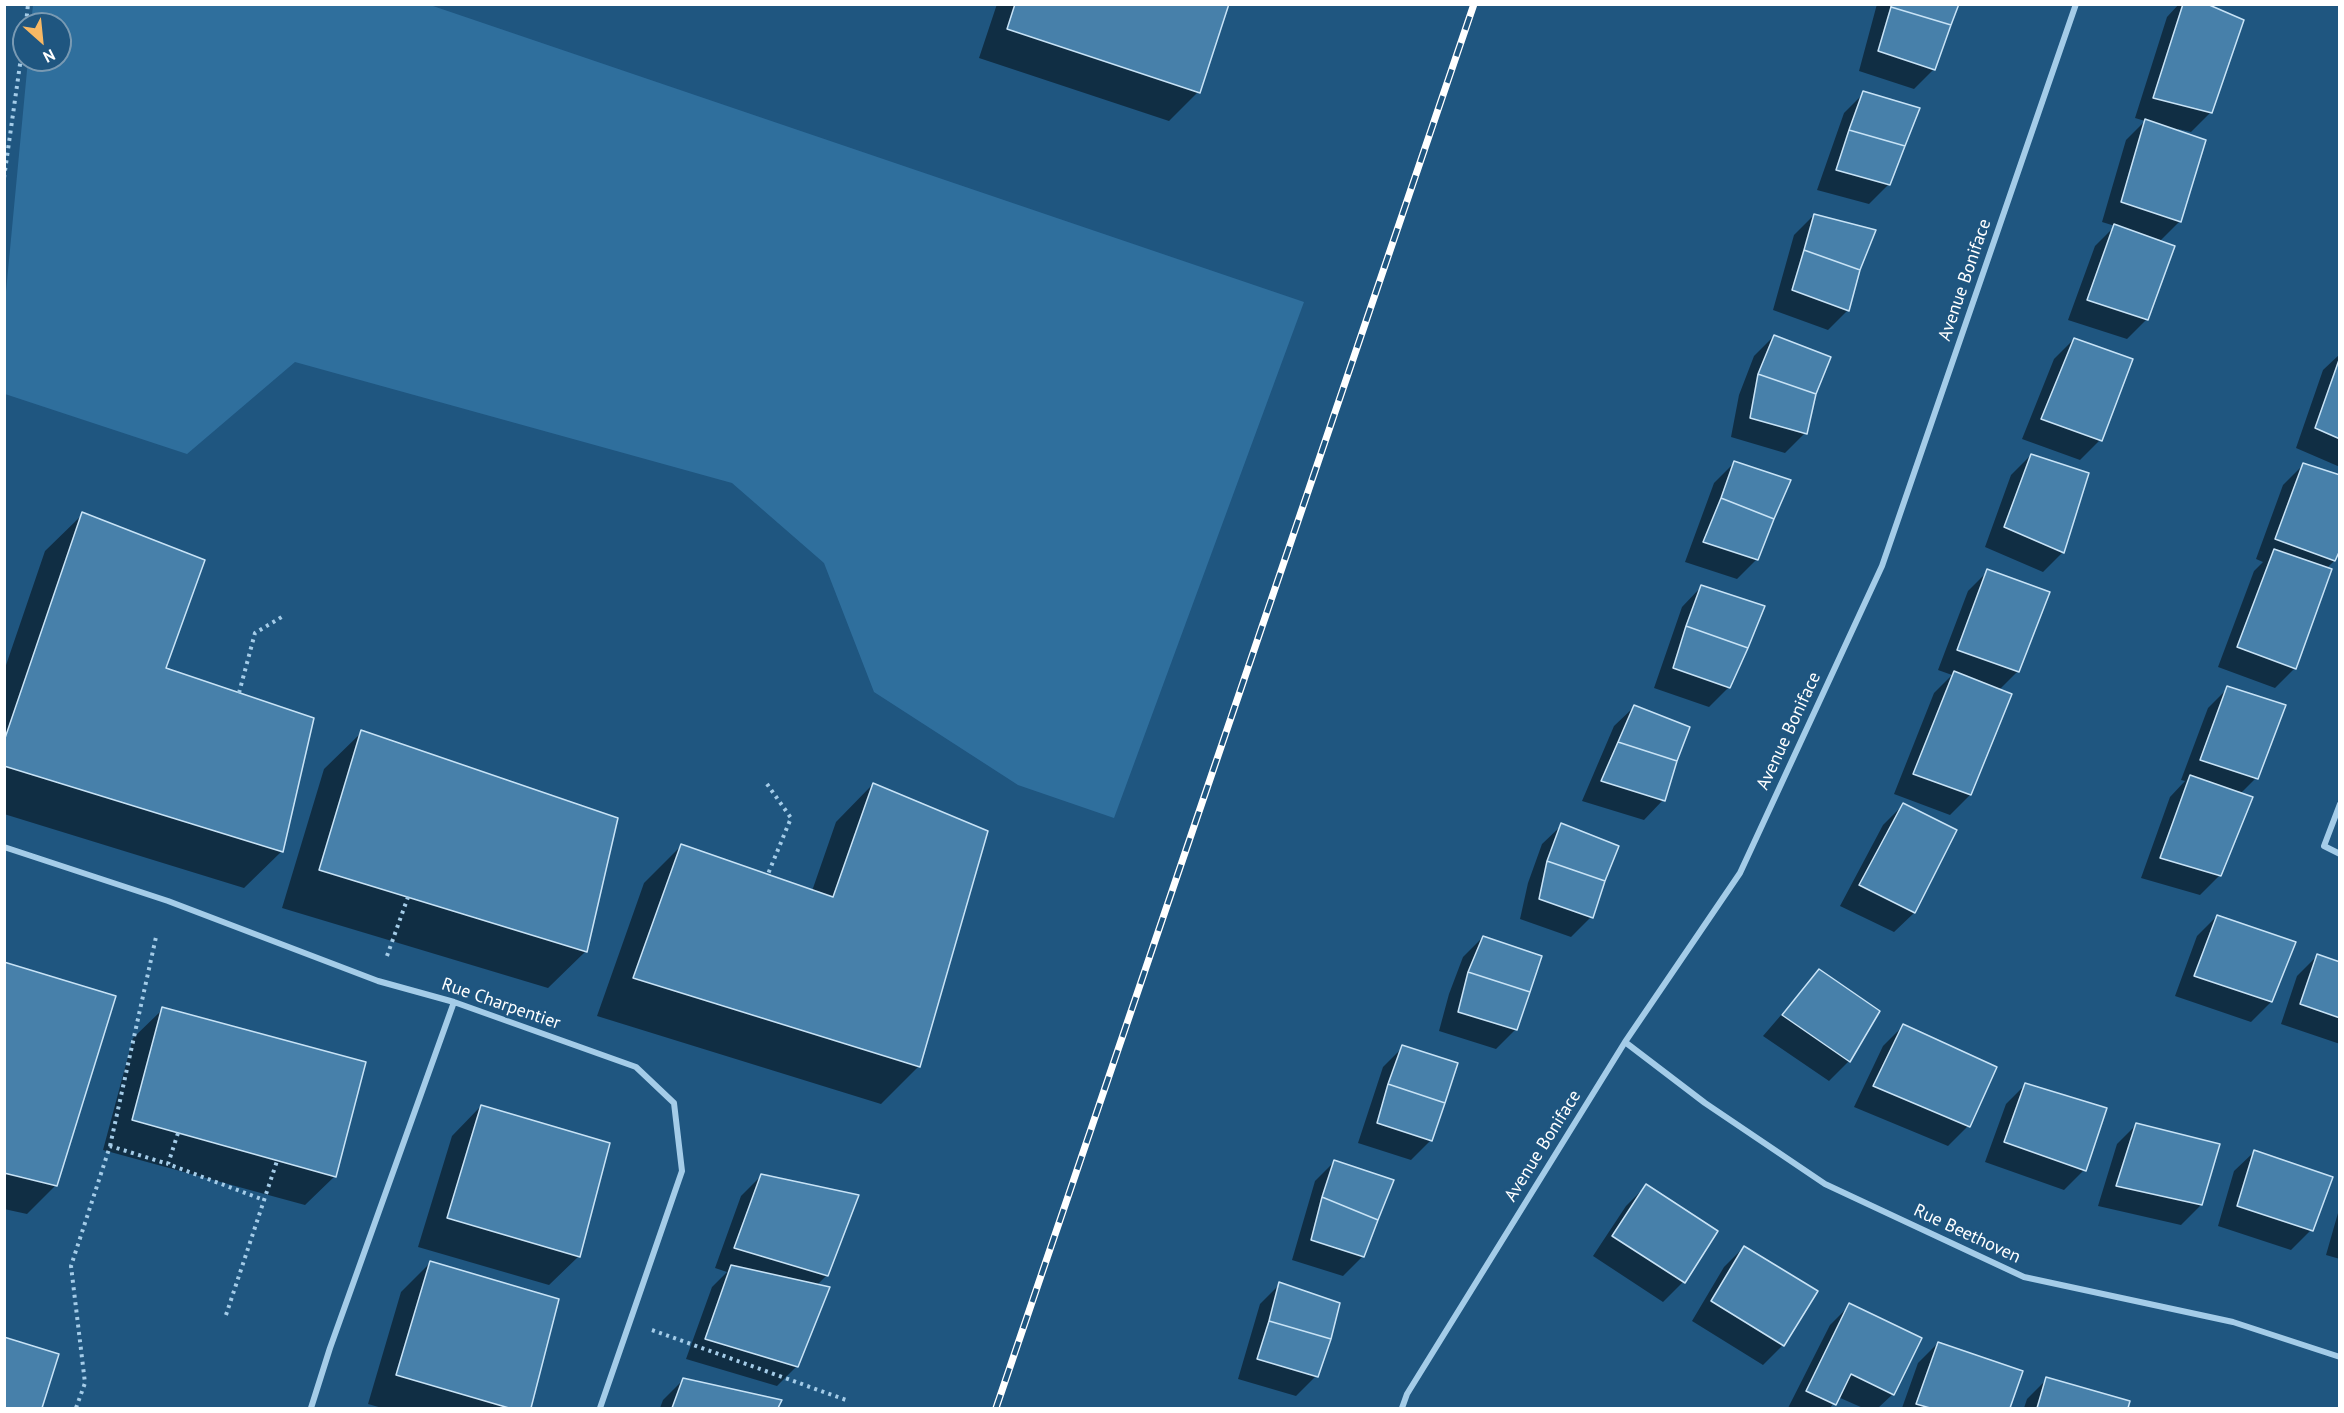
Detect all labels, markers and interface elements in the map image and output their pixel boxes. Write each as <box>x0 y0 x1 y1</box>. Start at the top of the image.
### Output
north arrow <box>12 12 72 72</box>
text: N <box>40 45 58 68</box>
street label: Avenue Boniface <box>1934 216 1996 344</box>
street label: Avenue Boniface <box>1752 669 1826 793</box>
street label: Rue Charpentier <box>439 974 563 1034</box>
street label: Avenue Boniface <box>1500 1086 1586 1206</box>
street label: Rue Beethoven <box>1910 1200 2024 1268</box>

